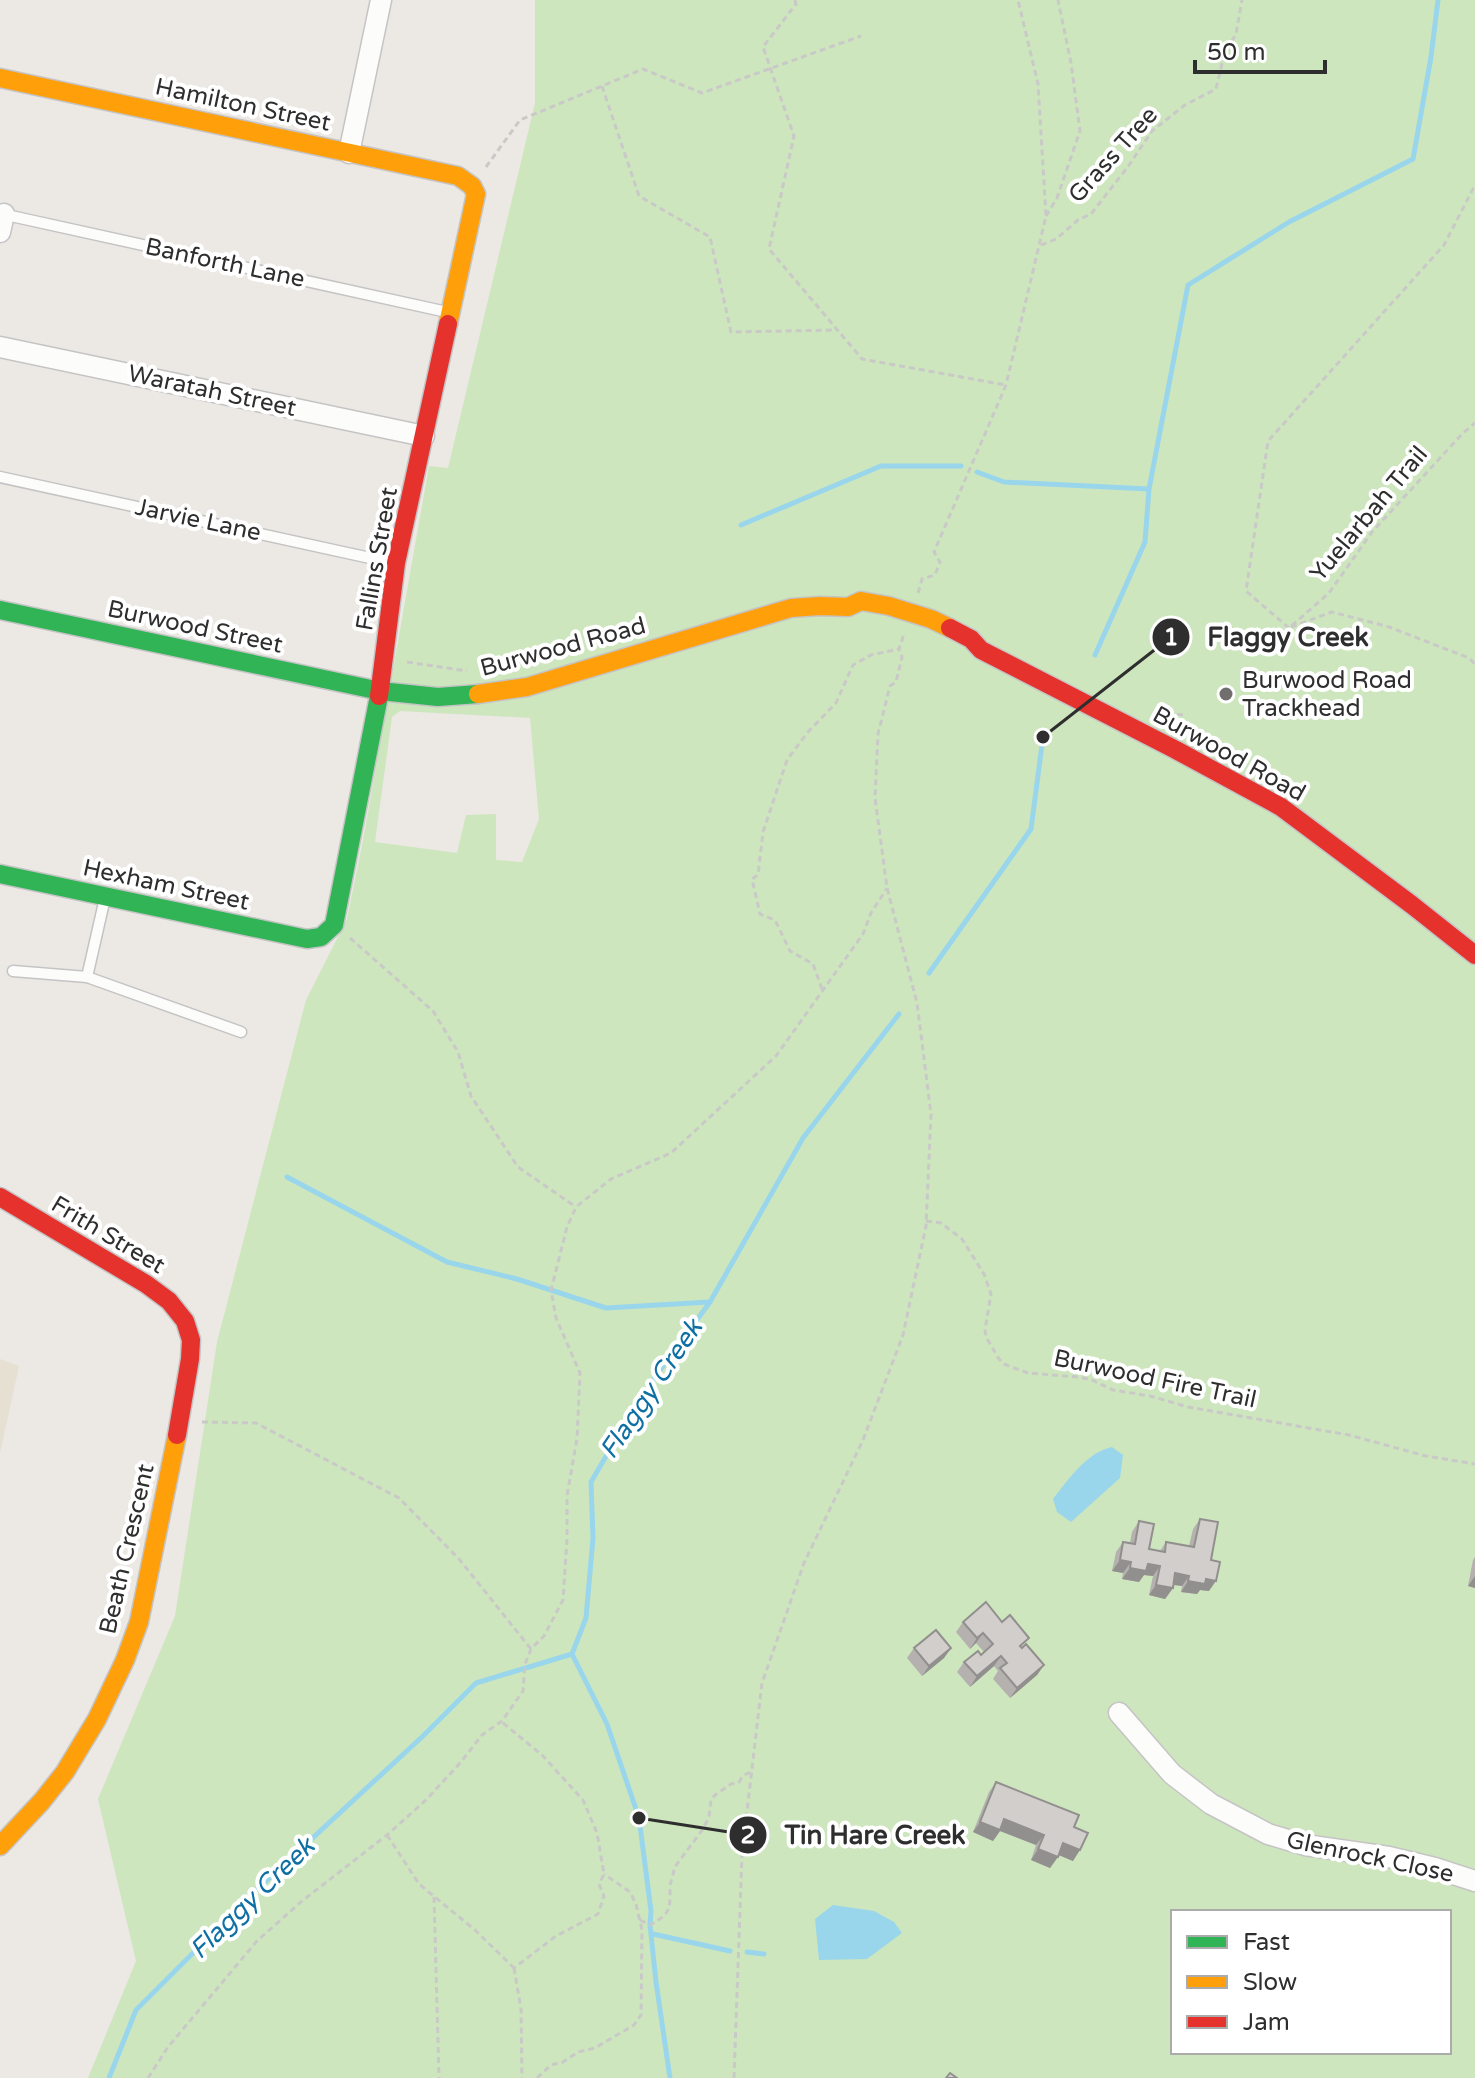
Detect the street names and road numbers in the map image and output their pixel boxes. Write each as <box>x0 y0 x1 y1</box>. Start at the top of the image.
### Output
street label: Hamilton Street <box>153 72 333 138</box>
street label: Grass Tree <box>1062 101 1164 209</box>
street label: Banforth Lane <box>143 232 307 294</box>
street label: Waratah Street <box>125 359 299 423</box>
street label: Yuelarbah Trail <box>1304 440 1434 588</box>
street label: Fallins Street <box>350 485 404 633</box>
street label: Jarvie Lane <box>132 493 264 547</box>
street label: Burwood Street <box>105 594 285 660</box>
street label: Burwood Road <box>477 611 649 683</box>
street label: Burwood Road <box>1148 700 1310 808</box>
street label: Hexham Street <box>80 853 252 917</box>
street label: Frith Street <box>46 1190 170 1280</box>
street label: Burwood Fire Trail <box>1051 1343 1259 1415</box>
street label: Beath Crescent <box>93 1461 161 1637</box>
street label: Glenrock Close <box>1284 1825 1456 1889</box>

